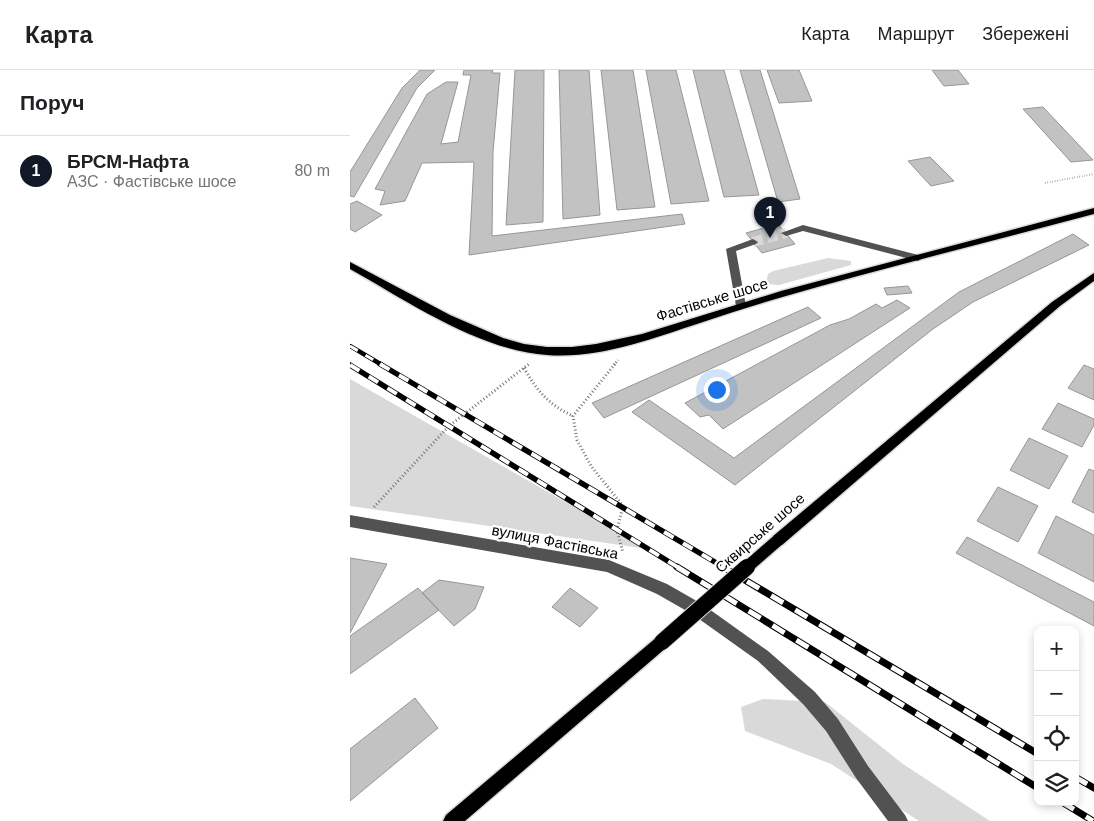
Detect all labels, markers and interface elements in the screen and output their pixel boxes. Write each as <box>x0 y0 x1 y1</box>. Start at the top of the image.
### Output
text: Карта <box>25 21 93 48</box>
text: Карта <box>801 24 849 44</box>
text: Маршрут <box>877 24 954 44</box>
text: Збережені <box>982 24 1069 44</box>
text: Поруч <box>20 91 84 114</box>
text: БРСМ-Нафта <box>67 151 189 172</box>
text: 1 <box>32 162 40 179</box>
text: 80 m <box>294 162 330 179</box>
text: АЗС · Фастівське шосе <box>67 173 237 190</box>
pin: 1 <box>754 197 786 238</box>
street label: Фастівське шосе <box>654 274 770 325</box>
your location <box>704 377 730 403</box>
street label: Сквирське шосе <box>712 489 808 576</box>
street label: вулиця Фастівська <box>490 521 620 562</box>
map controls <box>1034 626 1079 806</box>
button: + <box>1034 626 1079 671</box>
button: − <box>1034 671 1079 716</box>
button: locate <box>1034 716 1079 761</box>
button: layers <box>1034 761 1079 806</box>

